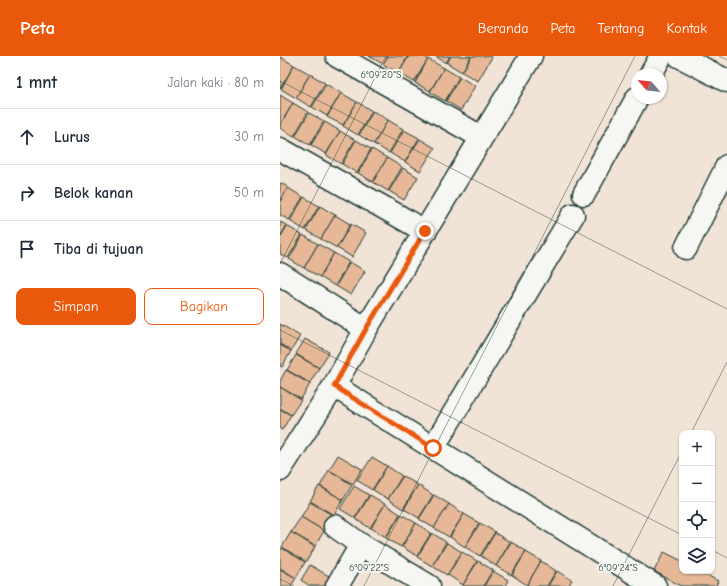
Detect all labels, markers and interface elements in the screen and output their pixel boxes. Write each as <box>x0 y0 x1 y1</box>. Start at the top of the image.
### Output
text: Peta <box>20 17 55 39</box>
text: Beranda <box>478 20 528 37</box>
text: Peta <box>550 20 575 37</box>
text: Tentang <box>597 20 644 37</box>
text: Kontak <box>666 20 707 37</box>
north arrow <box>631 68 667 104</box>
text: 6°09'20"S <box>361 69 402 81</box>
text: 1 mnt <box>16 73 57 92</box>
text: Jalan kaki · 80 m <box>168 75 264 90</box>
icon: ahead <box>16 126 38 148</box>
text: Lurus <box>54 128 90 146</box>
text: 30 m <box>234 129 264 144</box>
icon: right <box>16 182 38 204</box>
text: Belok kanan <box>54 184 133 202</box>
text: 50 m <box>234 185 264 200</box>
route end <box>416 222 434 240</box>
icon: arrive <box>16 238 38 260</box>
text: Tiba di tujuan <box>54 240 143 258</box>
button: Simpan <box>16 288 136 325</box>
button: Bagikan <box>144 288 264 325</box>
map controls <box>679 430 715 574</box>
button: + <box>679 430 715 466</box>
route start <box>424 439 442 457</box>
button: − <box>679 466 715 502</box>
button: locate <box>679 502 715 538</box>
button: layers <box>679 538 715 574</box>
text: 6°09'22"S <box>349 562 389 574</box>
text: 6°09'24"S <box>598 562 638 574</box>

